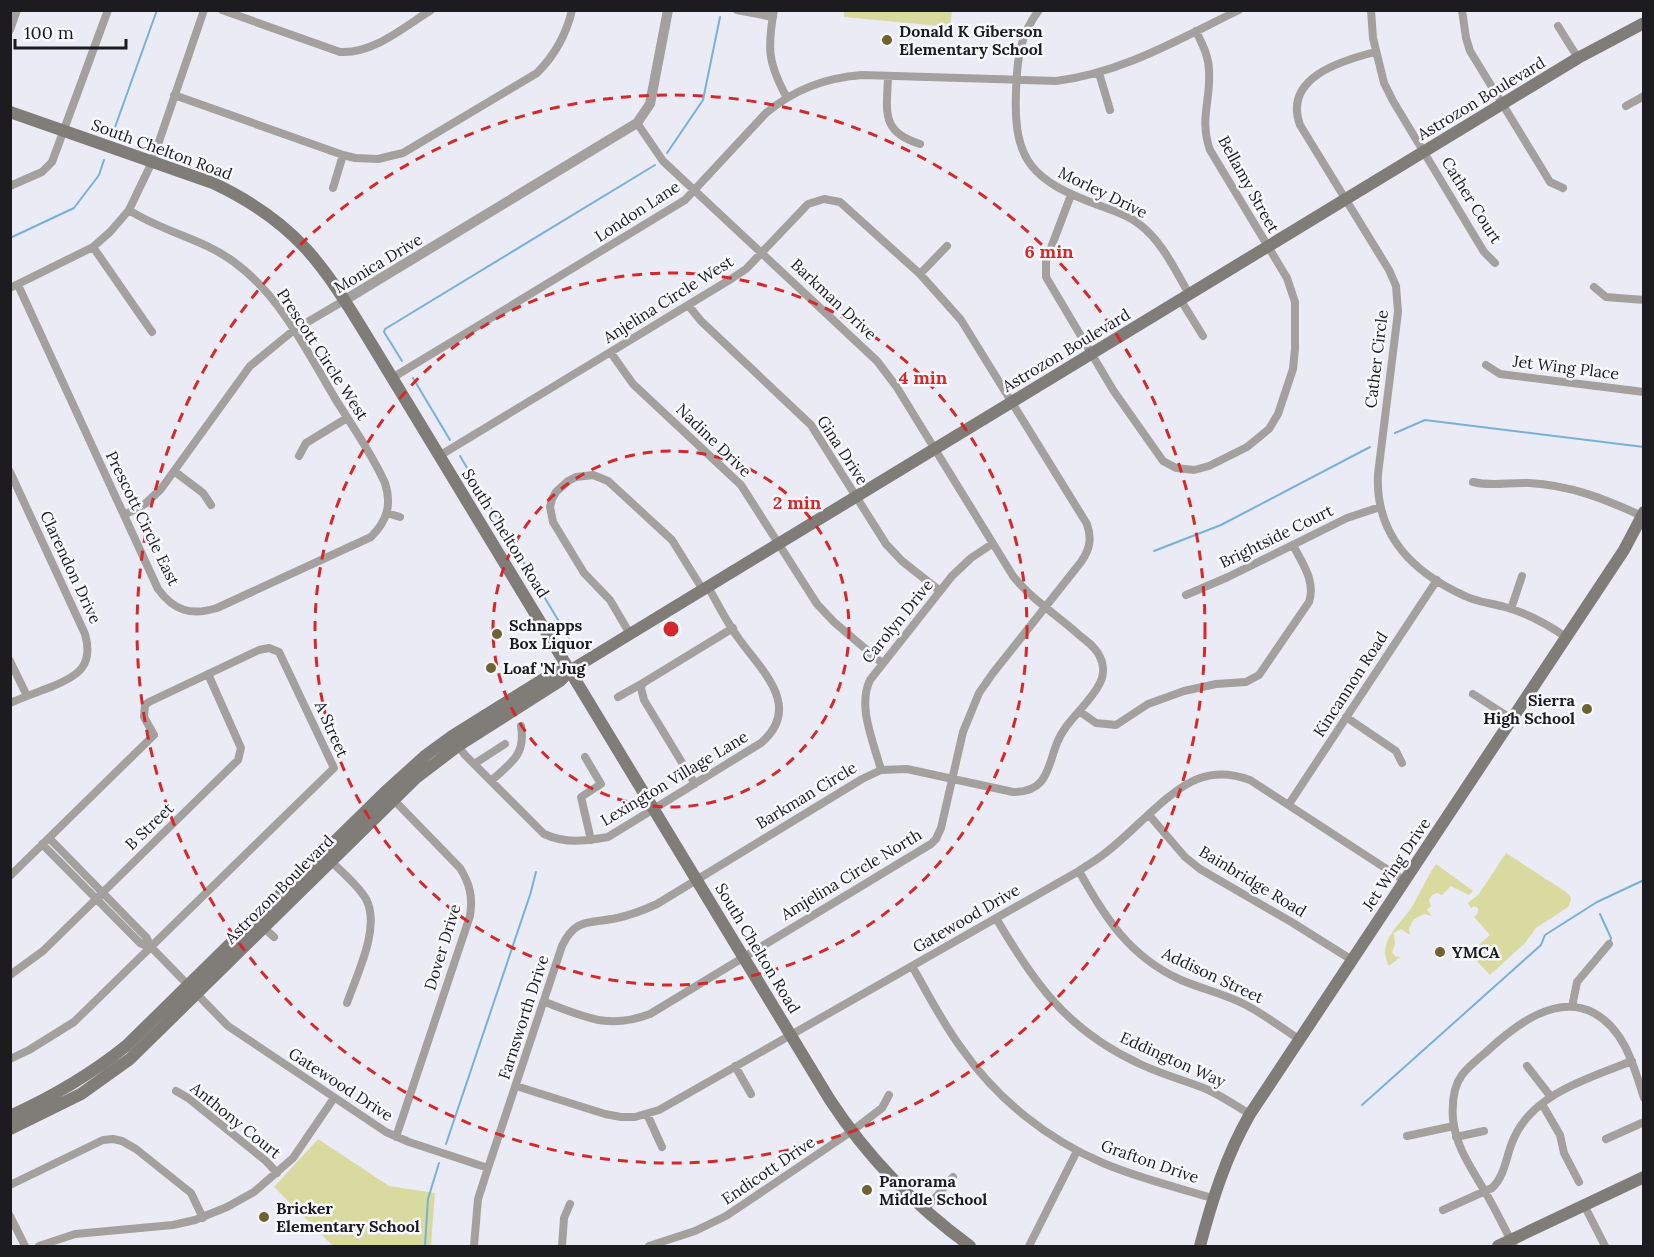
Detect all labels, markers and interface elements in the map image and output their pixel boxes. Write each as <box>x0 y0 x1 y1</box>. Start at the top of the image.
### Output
scale bar <box>15 12 126 50</box>
text: 100 m <box>24 21 74 44</box>
place label: Donald K Giberson Elementary School <box>899 21 1043 59</box>
marker: Donald K Giberson Elementary School <box>880 33 894 47</box>
street label: Astrozon Boulevard <box>1413 52 1549 145</box>
street label: South Chelton Road <box>89 114 236 184</box>
street label: Bellamy Street <box>1214 132 1284 237</box>
street label: Cather Court <box>1437 153 1507 248</box>
street label: Morley Drive <box>1055 162 1151 222</box>
street label: London Lane <box>591 176 684 246</box>
street label: Monica Drive <box>330 229 426 297</box>
text: 6 min <box>1024 240 1074 263</box>
street label: Anjelina Circle West <box>599 251 737 348</box>
street label: Barkman Drive <box>787 254 881 344</box>
street label: Prescott Circle West <box>273 284 373 424</box>
street label: Astrozon Boulevard <box>998 304 1134 397</box>
street label: Cather Circle <box>1360 308 1392 409</box>
street label: Jet Wing Place <box>1511 350 1621 383</box>
text: 4 min <box>899 366 948 389</box>
street label: Nadine Drive <box>672 399 756 481</box>
street label: Gina Drive <box>813 411 873 489</box>
street label: Prescott Circle East <box>102 447 185 589</box>
street label: South Chelton Road <box>458 465 554 602</box>
text: 2 min <box>773 491 822 514</box>
street label: Brightside Court <box>1216 500 1337 572</box>
street label: Clarendon Drive <box>36 508 106 627</box>
street label: Carolyn Drive <box>857 575 937 667</box>
place label: Schnapps Box Liquor <box>509 615 592 653</box>
centre of rings <box>661 619 681 639</box>
marker: Schnapps Box Liquor <box>490 627 504 641</box>
street label: Kincannon Road <box>1308 627 1392 740</box>
place label: Loaf 'N Jug <box>503 658 587 678</box>
marker: Loaf 'N Jug <box>484 661 498 675</box>
place label: Sierra High School <box>1483 690 1576 728</box>
street label: A Street <box>310 697 354 761</box>
marker: Sierra High School <box>1580 702 1594 716</box>
street label: Lexington Village Lane <box>597 726 752 830</box>
street label: Barkman Circle <box>752 757 860 833</box>
street label: B Street <box>121 798 178 854</box>
street label: Jet Wing Drive <box>1357 814 1435 915</box>
street label: Amjelina Circle North <box>776 824 925 924</box>
street label: Astrozon Boulevard <box>220 830 338 948</box>
street label: Bainbridge Road <box>1196 841 1311 921</box>
street label: South Chelton Road <box>711 879 805 1017</box>
street label: Gatewood Drive <box>909 879 1023 957</box>
street label: Dover Drive <box>419 901 465 992</box>
street label: Addison Street <box>1158 942 1268 1008</box>
place label: YMCA <box>1452 942 1500 962</box>
marker: YMCA <box>1433 945 1447 959</box>
street label: Farnsworth Drive <box>493 952 553 1082</box>
street label: Eddington Way <box>1117 1027 1229 1091</box>
street label: Gatewood Drive <box>285 1043 397 1125</box>
street label: Anthony Court <box>186 1077 286 1163</box>
street label: Endicott Drive <box>718 1131 819 1209</box>
street label: Grafton Drive <box>1098 1135 1202 1187</box>
place label: Panorama Middle School <box>879 1171 987 1209</box>
marker: Panorama Middle School <box>860 1183 874 1197</box>
place label: Bricker Elementary School <box>276 1198 420 1236</box>
marker: Bricker Elementary School <box>257 1210 271 1224</box>

